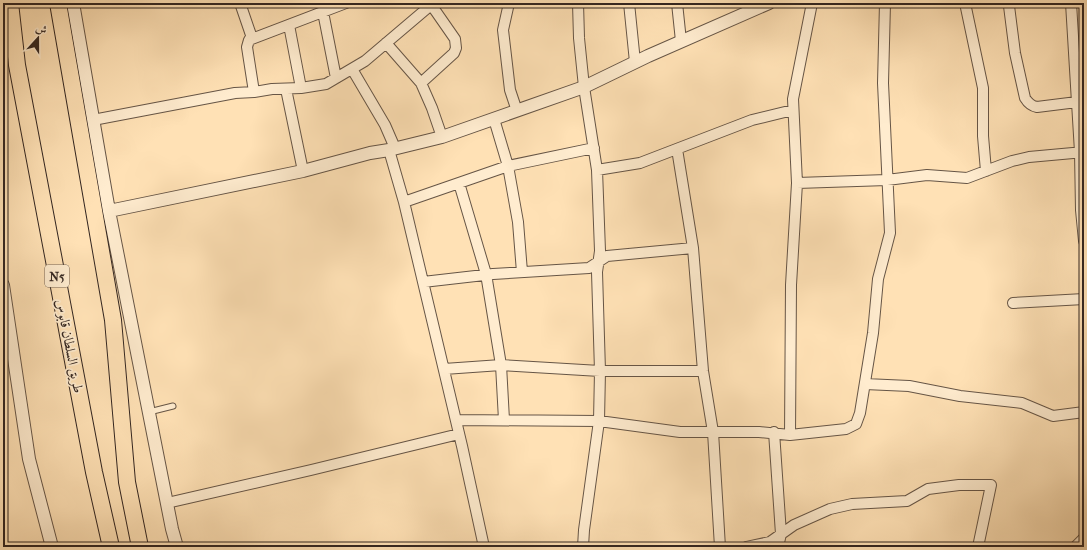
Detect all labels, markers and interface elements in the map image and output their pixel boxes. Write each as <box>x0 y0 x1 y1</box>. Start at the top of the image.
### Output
north arrow <box>18 18 58 58</box>
text: ش <box>34 21 49 37</box>
road number: N5 <box>45 265 69 287</box>
street label: طريق السلطان قابوس <box>52 298 87 395</box>

